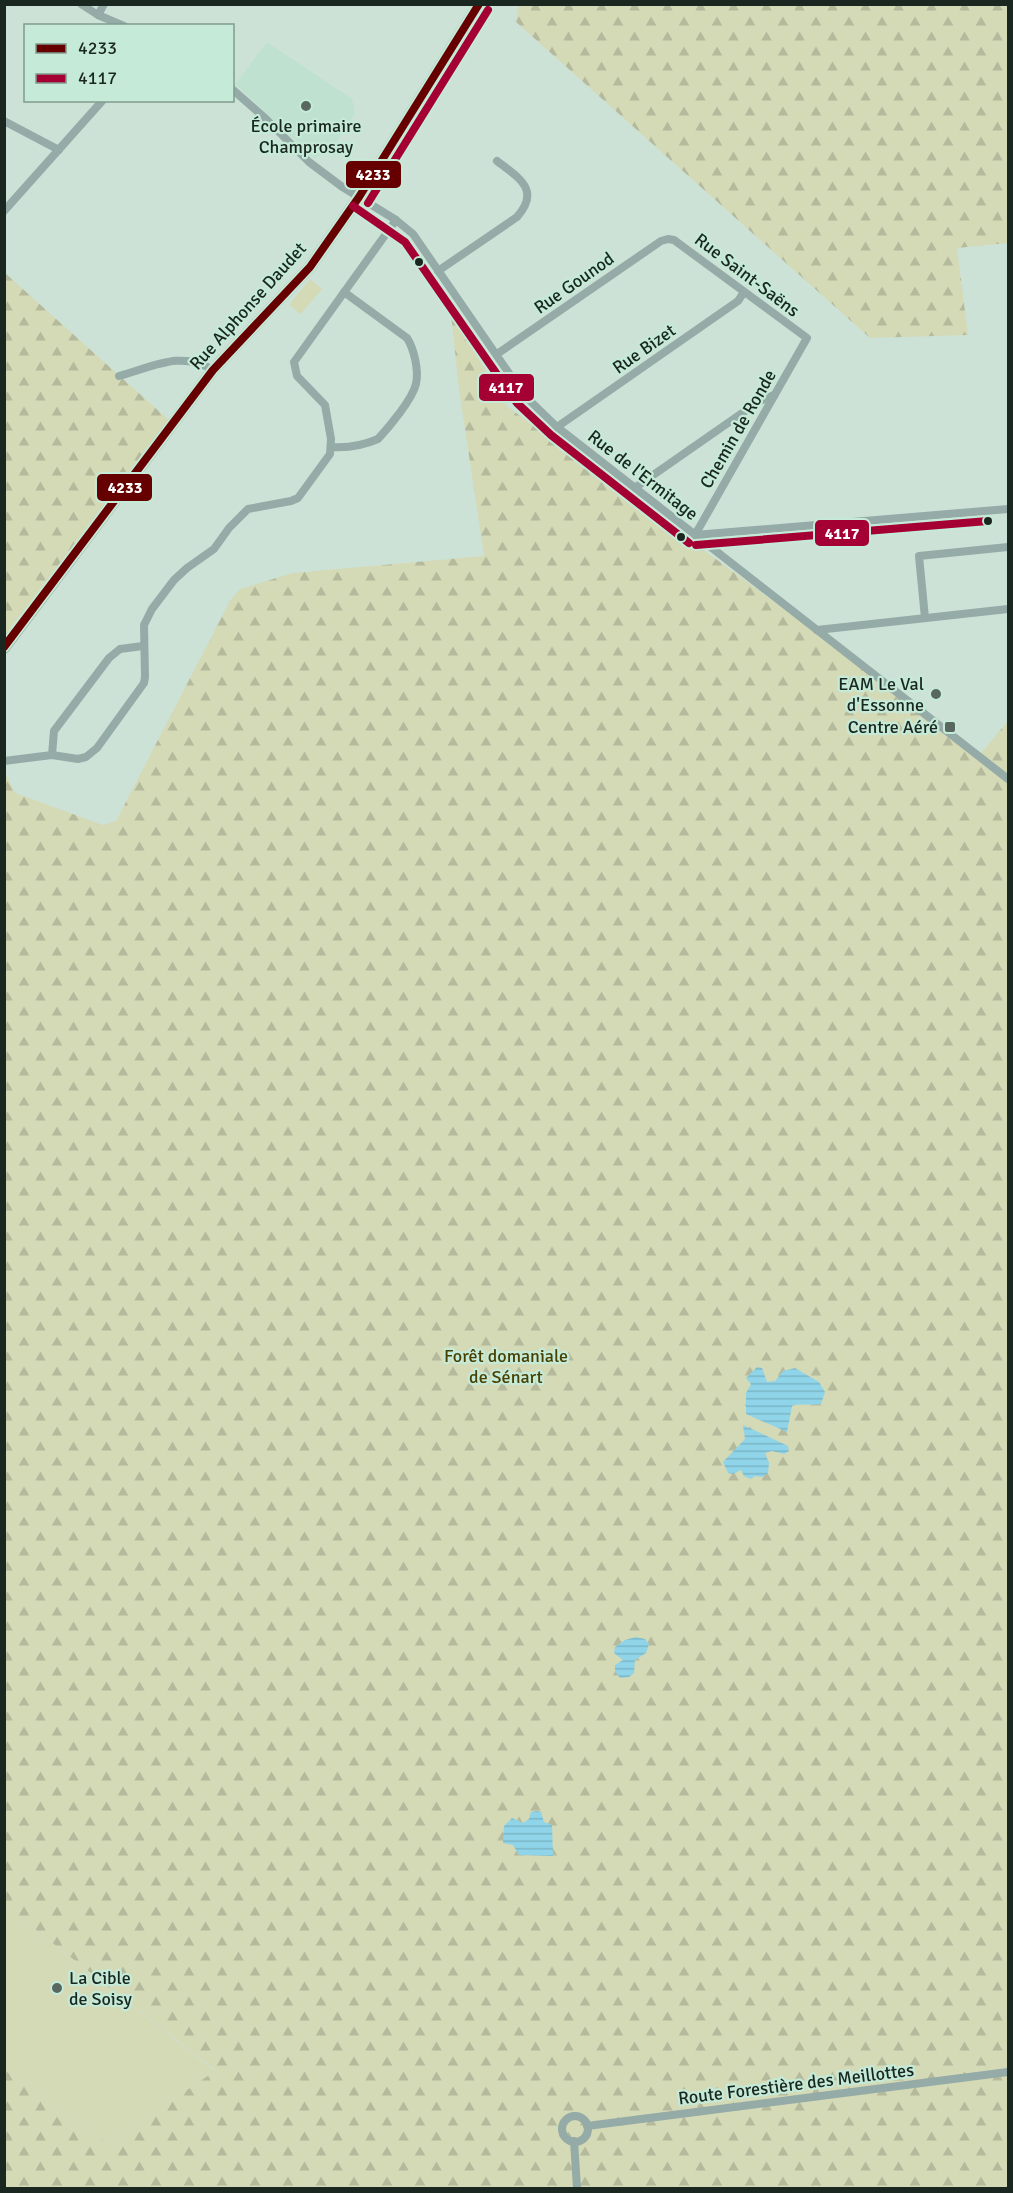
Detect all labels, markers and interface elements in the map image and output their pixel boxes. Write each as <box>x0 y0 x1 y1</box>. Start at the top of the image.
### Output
legend <box>24 24 234 102</box>
text: 4233 <box>78 37 117 59</box>
text: 4117 <box>78 67 117 89</box>
marker: École primaire Champrosay <box>299 99 313 113</box>
place label: École primaire Champrosay <box>251 115 361 158</box>
line badge: 4233 <box>345 160 402 189</box>
text: 4233 <box>356 165 390 185</box>
street label: Rue Saint-Saëns <box>690 228 804 322</box>
street label: Rue Alphonse Daudet <box>185 238 311 374</box>
street label: Rue Gounod <box>530 247 618 319</box>
unlabelled marker <box>413 256 425 268</box>
street label: Rue Bizet <box>608 319 680 379</box>
street label: Chemin de Ronde <box>695 366 781 492</box>
line badge: 4117 <box>478 373 535 402</box>
text: 4117 <box>489 378 524 398</box>
street label: Rue de l'Ermitage <box>583 425 703 525</box>
line badge: 4233 <box>96 473 153 502</box>
text: 4233 <box>108 478 142 498</box>
unlabelled marker <box>982 515 994 527</box>
line badge: 4117 <box>814 519 870 547</box>
text: 4117 <box>825 524 860 544</box>
unlabelled marker <box>675 531 687 543</box>
place label: EAM Le Val d'Essonne <box>838 673 924 716</box>
marker: EAM Le Val d'Essonne <box>929 687 943 701</box>
place label: Centre Aéré <box>848 716 938 738</box>
marker: Centre Aéré <box>943 720 957 734</box>
park label: Forêt domaniale de Sénart <box>444 1345 568 1388</box>
place label: La Cible de Soisy <box>69 1967 133 2010</box>
marker: La Cible de Soisy <box>50 1981 64 1995</box>
street label: Route Forestière des Meillottes <box>677 2059 915 2109</box>

